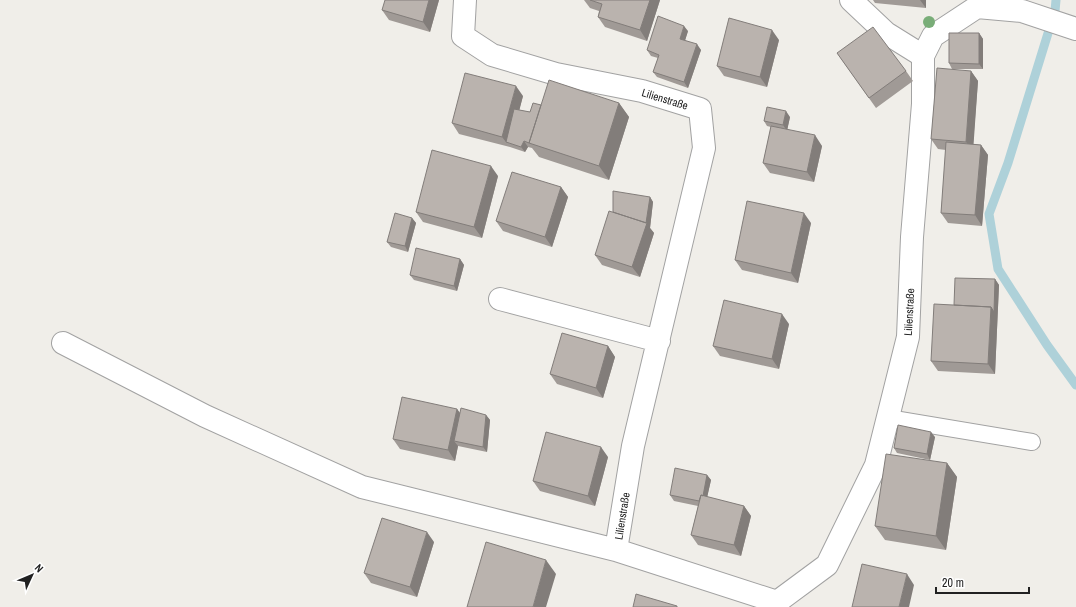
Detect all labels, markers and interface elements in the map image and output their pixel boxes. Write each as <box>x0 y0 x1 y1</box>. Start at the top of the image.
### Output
street label: Lilienstraße <box>640 85 690 113</box>
street label: Lilienstraße <box>901 288 917 336</box>
street label: Lilienstraße <box>611 491 633 541</box>
north arrow <box>12 555 52 595</box>
text: N <box>32 561 46 575</box>
scale bar <box>936 569 1029 595</box>
text: 20 m <box>942 575 964 591</box>

